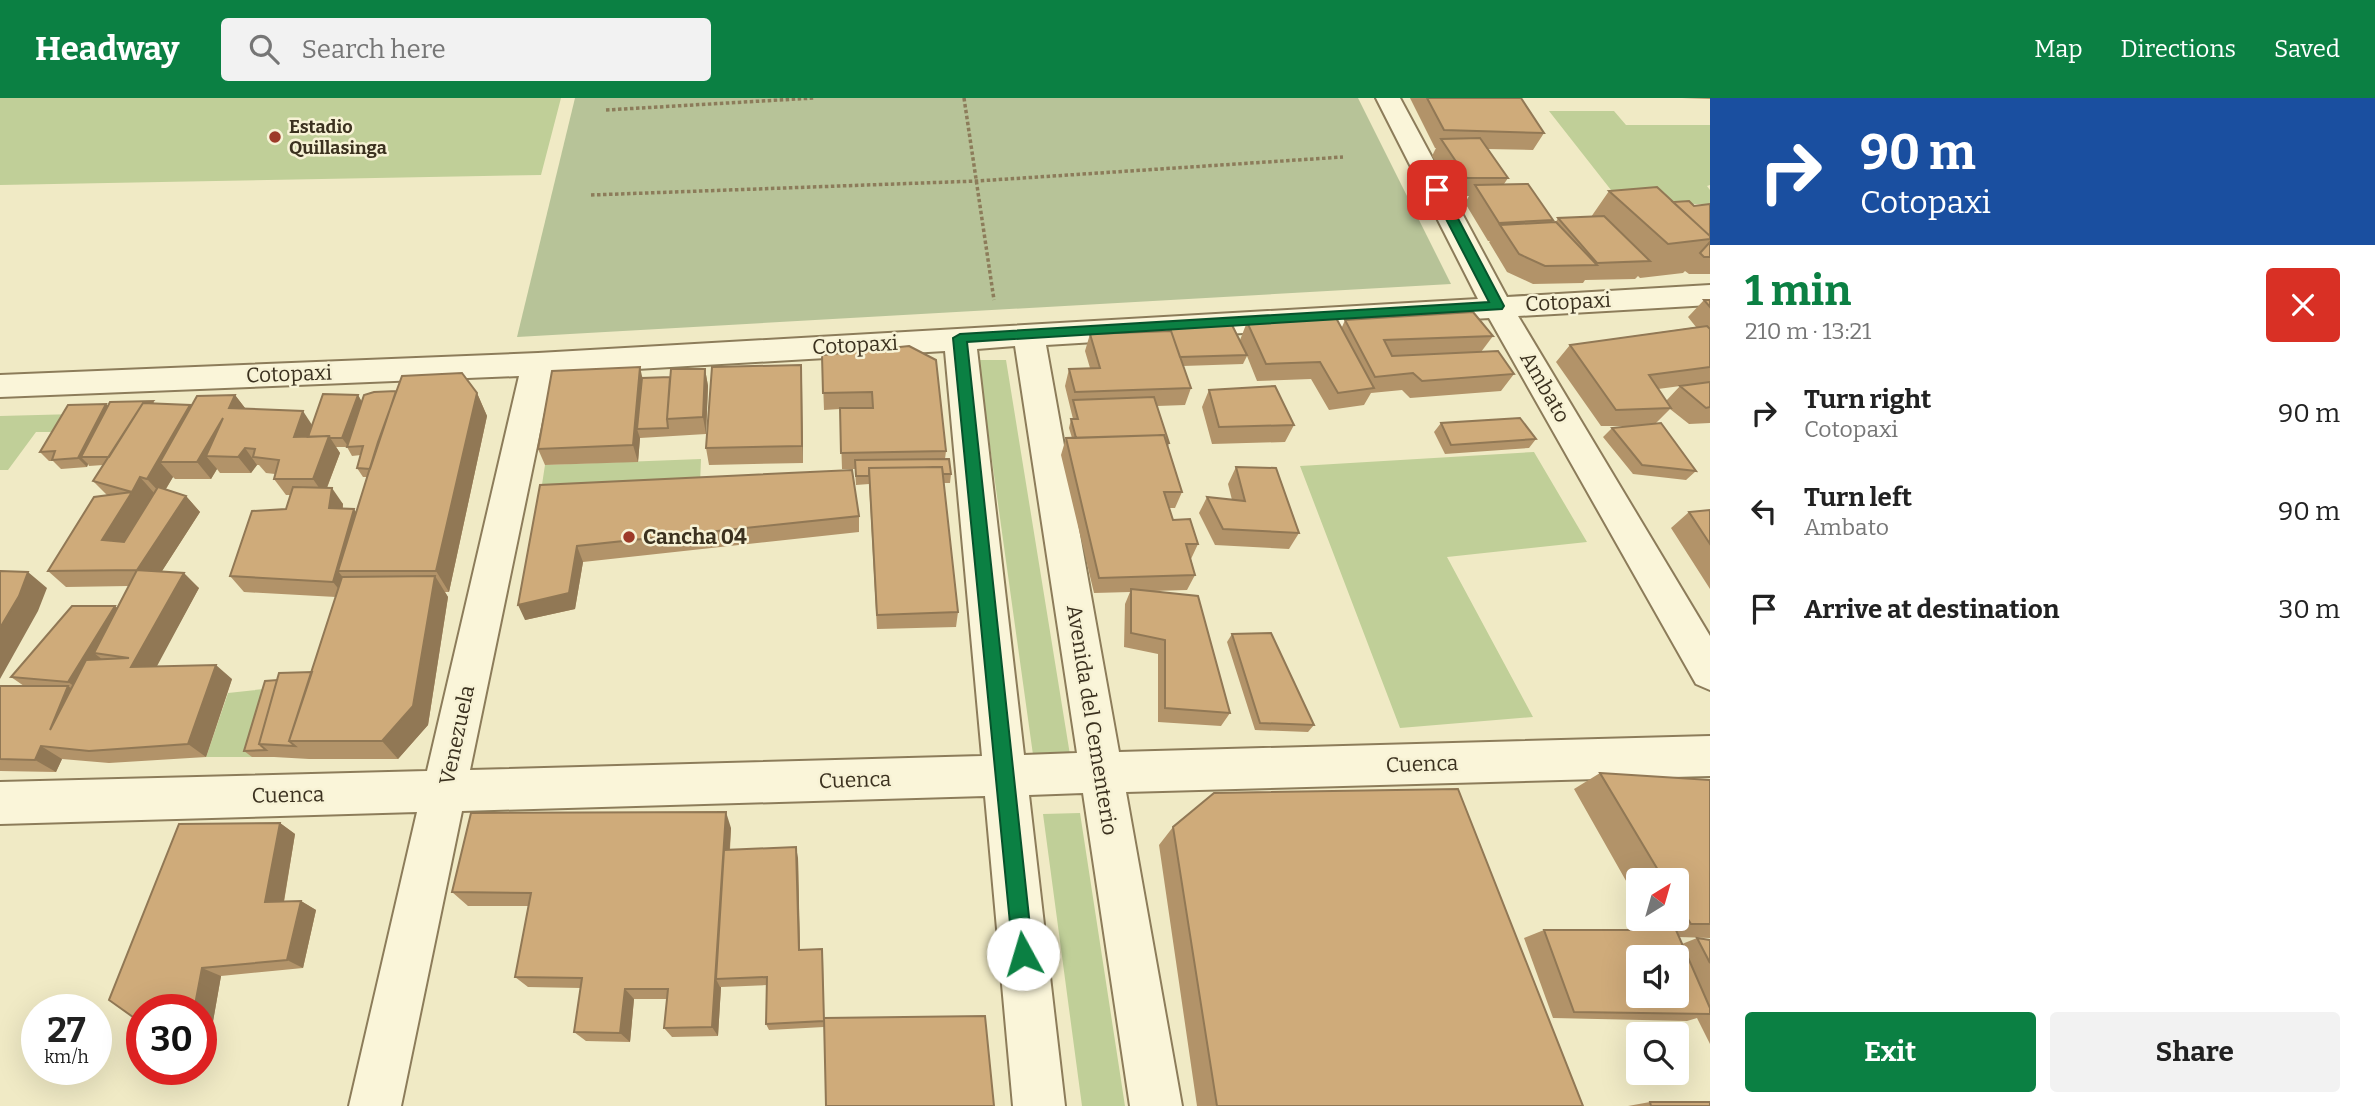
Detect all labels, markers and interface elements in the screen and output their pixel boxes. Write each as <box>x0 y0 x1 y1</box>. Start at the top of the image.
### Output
search box <box>221 18 711 81</box>
text: Headway <box>35 29 179 69</box>
icon: search <box>245 30 283 68</box>
text: Search here <box>301 34 446 65</box>
text: Map <box>2034 35 2083 63</box>
text: Directions <box>2121 35 2236 63</box>
text: Saved <box>2274 35 2340 63</box>
place label: Estadio Quillasinga <box>289 116 387 159</box>
text: 90 m <box>1860 123 1976 182</box>
icon: right <box>1745 126 1836 217</box>
marker: Estadio Quillasinga <box>267 129 283 145</box>
pin <box>1407 160 1467 220</box>
icon: arrive <box>1418 171 1456 209</box>
text: Cotopaxi <box>1860 183 1991 221</box>
text: 1 min <box>1745 266 1851 316</box>
button: close <box>2266 268 2340 342</box>
street label: Cotopaxi <box>1524 287 1612 317</box>
text: 210 m · 13:21 <box>1745 317 1871 345</box>
street label: Cotopaxi <box>811 330 899 360</box>
street label: Ambato <box>1514 347 1576 427</box>
street label: Cotopaxi <box>246 360 332 388</box>
text: Turn right <box>1804 384 1931 415</box>
icon: right <box>1745 394 1783 432</box>
text: 90 m <box>2278 398 2340 429</box>
text: Cotopaxi <box>1804 415 1898 443</box>
text: Turn left <box>1804 482 1912 513</box>
icon: left <box>1745 492 1783 530</box>
text: 90 m <box>2278 496 2340 527</box>
text: Ambato <box>1804 513 1889 541</box>
place label: Cancha 04 <box>643 524 747 550</box>
marker: Cancha 04 <box>621 529 637 545</box>
icon: arrive <box>1745 590 1783 628</box>
text: Arrive at destination <box>1804 594 2059 625</box>
text: 30 m <box>2279 594 2340 625</box>
street label: Avenida del Cementerio <box>1061 603 1123 837</box>
street label: Venezuela <box>434 682 480 787</box>
street label: Cuenca <box>1385 750 1459 778</box>
street label: Cuenca <box>818 766 892 794</box>
street label: Cuenca <box>251 781 325 809</box>
north arrow <box>1626 868 1689 931</box>
map controls <box>1626 868 1689 1085</box>
position arrow <box>986 917 1060 991</box>
button: sound <box>1626 945 1689 1008</box>
speed limit sign: 30 <box>126 994 217 1085</box>
text: 27 <box>47 1009 86 1051</box>
button: Exit <box>1745 1012 2036 1092</box>
button: Share <box>2050 1012 2340 1092</box>
button: search <box>1626 1022 1689 1085</box>
text: km/h <box>44 1046 89 1068</box>

